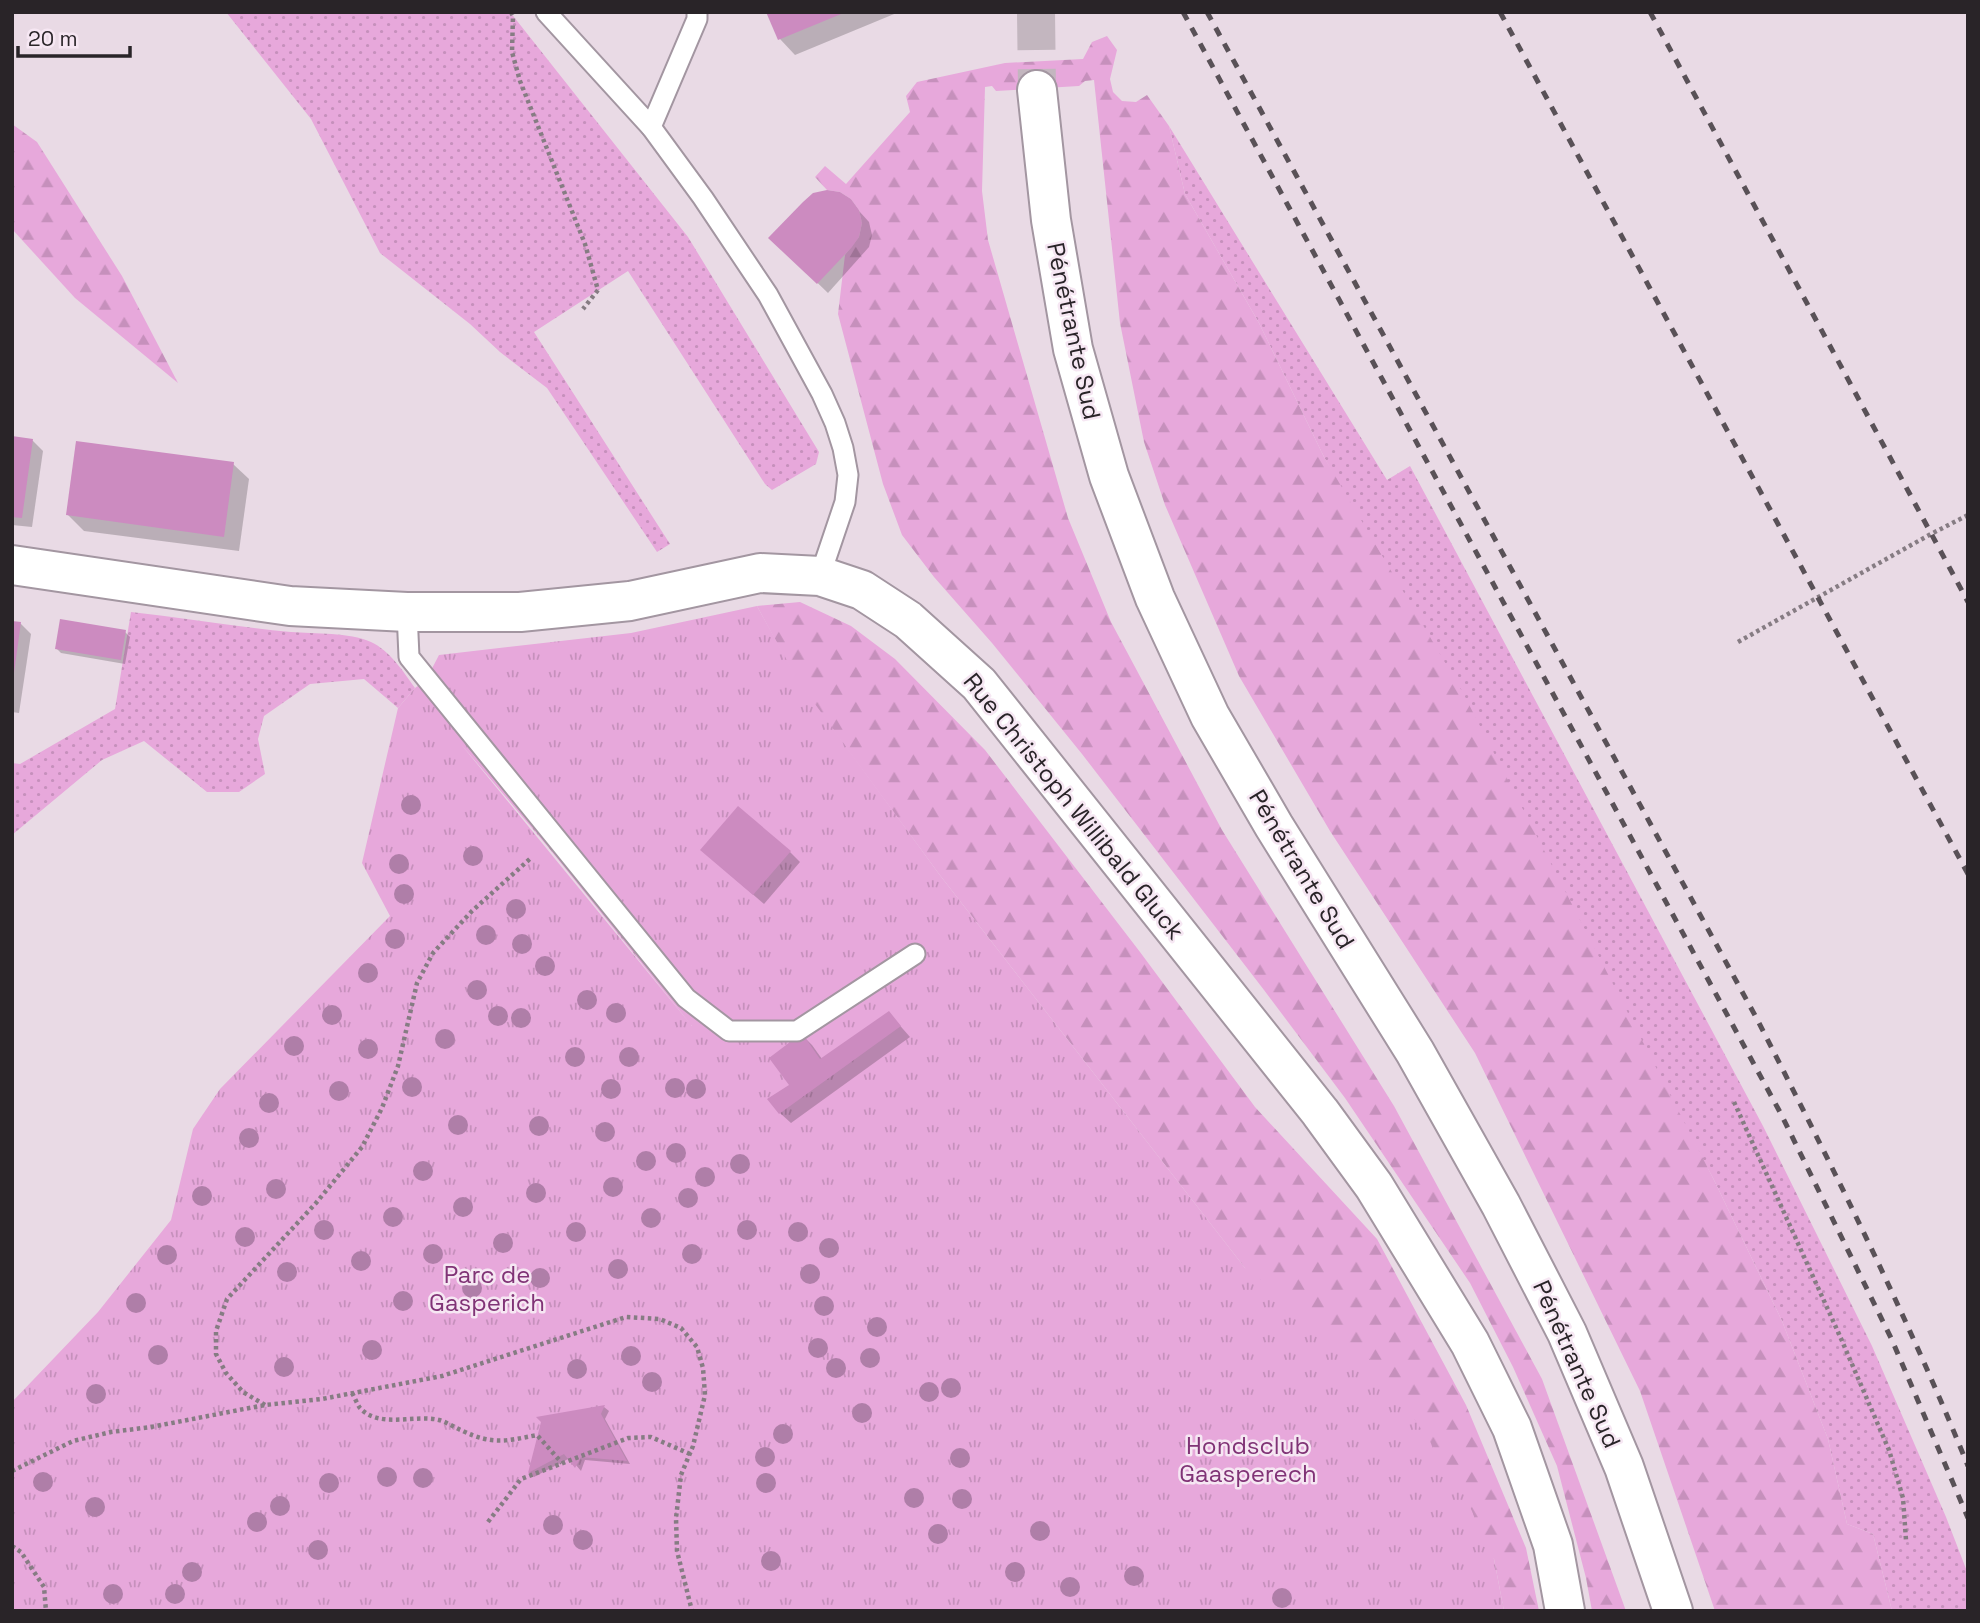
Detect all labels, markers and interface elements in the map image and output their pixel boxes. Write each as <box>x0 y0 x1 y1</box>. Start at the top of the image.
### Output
scale bar <box>18 14 130 58</box>
text: 20 m <box>28 25 78 52</box>
street label: Pénétrante Sud <box>1040 240 1108 422</box>
street label: Rue Christoph Willibald Gluck <box>957 666 1191 946</box>
street label: Pénétrante Sud <box>1242 784 1362 954</box>
park label: Parc de Gasperich <box>429 1259 545 1318</box>
street label: Pénétrante Sud <box>1526 1275 1628 1453</box>
park label: Hondsclub Gaasperech <box>1179 1430 1317 1489</box>

